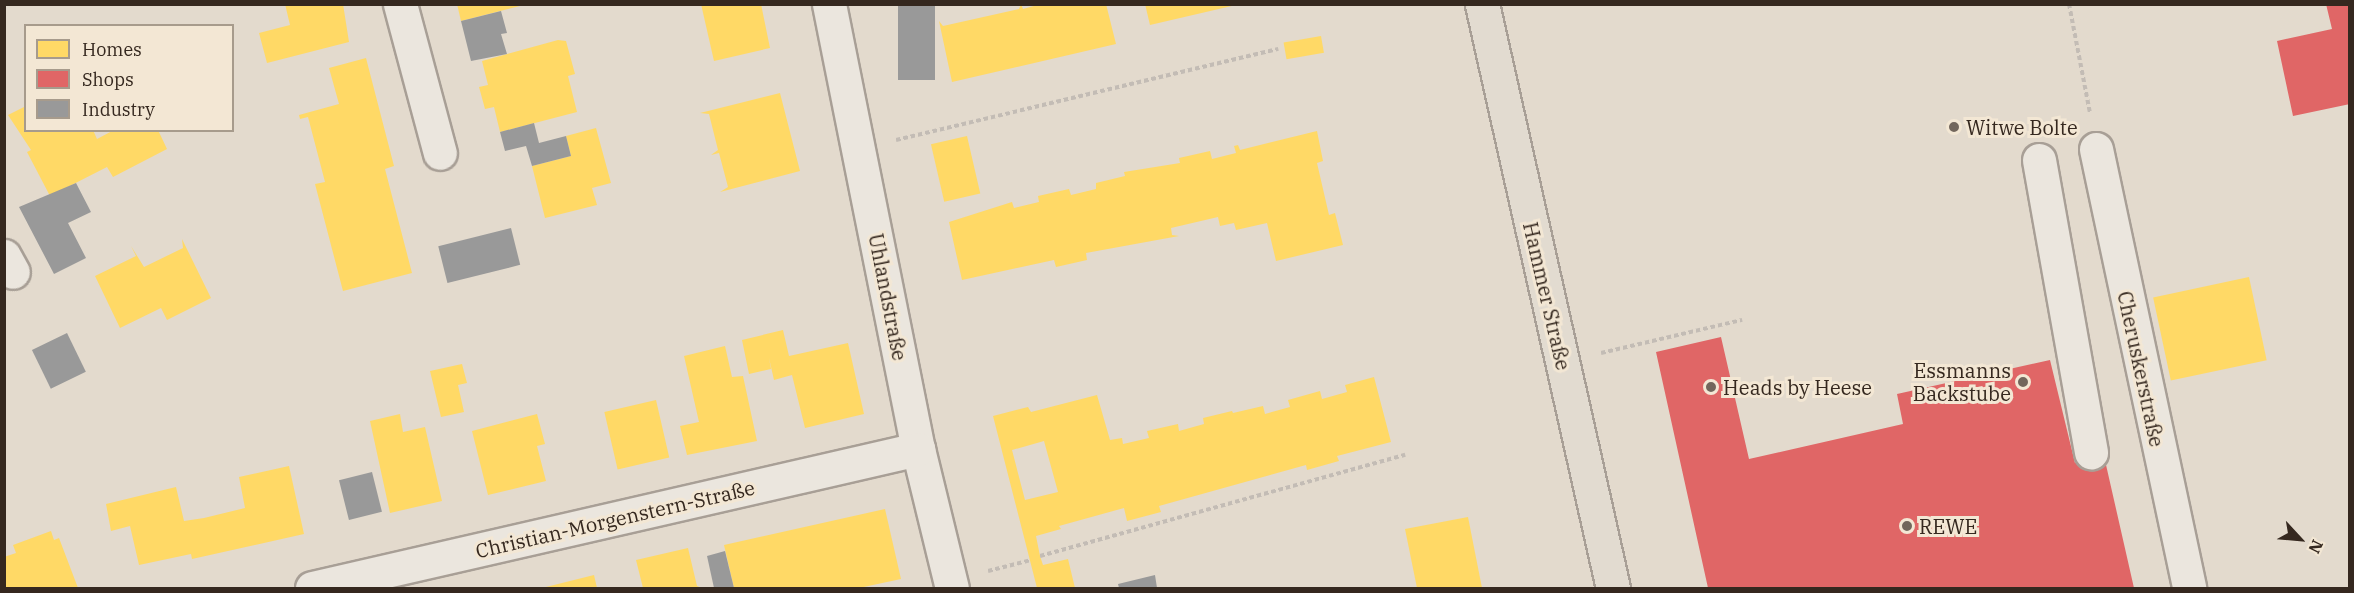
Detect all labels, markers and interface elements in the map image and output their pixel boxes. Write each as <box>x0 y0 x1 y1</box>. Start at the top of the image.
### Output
legend <box>24 24 234 132</box>
text: Homes <box>82 38 142 61</box>
text: Shops <box>82 68 134 91</box>
text: Industry <box>82 98 155 121</box>
place label: Witwe Bolte <box>1966 115 2078 139</box>
marker: Witwe Bolte <box>1947 120 1961 134</box>
street label: Hammer Straße <box>1518 220 1576 372</box>
street label: Uhlandstraße <box>864 231 912 363</box>
street label: Cheruskerstraße <box>2113 289 2169 449</box>
place label: Essmanns Backstube <box>1913 358 2011 405</box>
place label: Heads by Heese <box>1723 375 1872 399</box>
marker: Essmanns Backstube <box>2016 375 2030 389</box>
marker: Heads by Heese <box>1704 380 1718 394</box>
street label: Christian-Morgenstern-Straße <box>473 475 757 563</box>
north arrow <box>2270 509 2330 569</box>
place label: REWE <box>1919 514 1977 538</box>
marker: REWE <box>1900 519 1914 533</box>
text: N <box>2304 537 2328 557</box>

